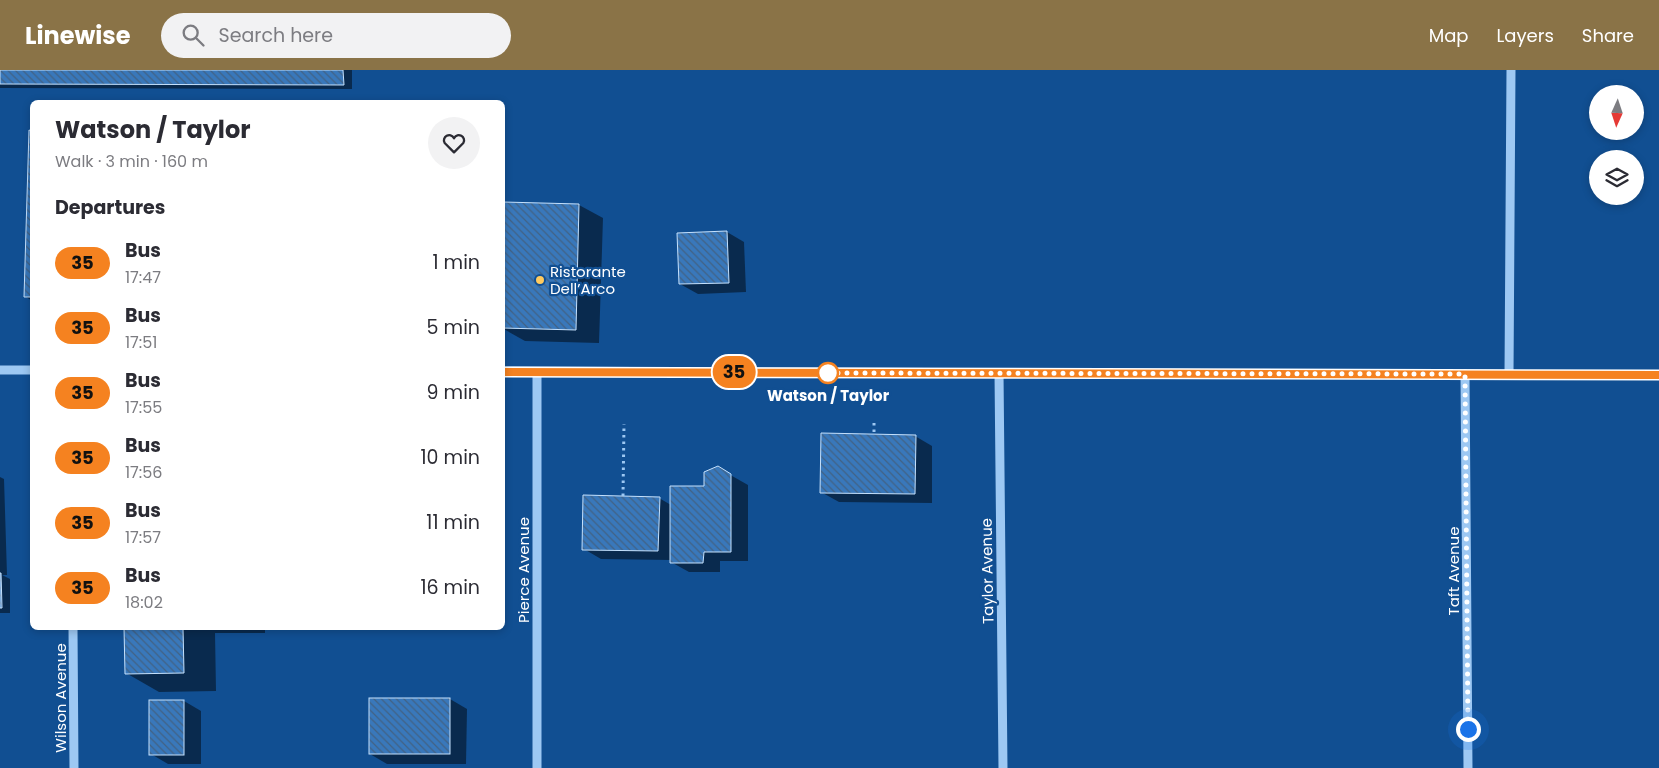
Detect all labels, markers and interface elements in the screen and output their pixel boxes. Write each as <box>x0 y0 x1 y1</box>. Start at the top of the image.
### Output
search box <box>161 13 511 58</box>
text: Linewise <box>25 19 131 52</box>
icon: search <box>179 21 207 49</box>
text: Search here <box>219 22 333 49</box>
text: Map <box>1429 23 1469 48</box>
text: Layers <box>1497 23 1554 48</box>
text: Share <box>1582 23 1634 48</box>
north arrow <box>1589 85 1644 140</box>
map controls <box>1589 85 1644 205</box>
text: Watson / Taylor <box>55 113 250 146</box>
button: heart <box>428 117 480 169</box>
text: Walk · 3 min · 160 m <box>55 150 208 173</box>
button: layers <box>1589 150 1644 205</box>
text: Departures <box>55 194 165 221</box>
text: Bus <box>125 237 161 264</box>
text: 1 min <box>432 249 480 276</box>
text: 35 <box>71 250 94 275</box>
place label: Ristorante Dell’Arco <box>550 261 626 299</box>
text: 17:47 <box>125 266 161 289</box>
marker: Ristorante Dell’Arco <box>534 274 546 286</box>
text: Bus <box>125 302 161 329</box>
text: 5 min <box>427 314 480 341</box>
text: 35 <box>71 315 94 340</box>
text: 17:51 <box>125 331 157 354</box>
line badge: 35 <box>712 356 756 388</box>
text: 35 <box>723 359 745 384</box>
marker: Watson / Taylor <box>817 362 839 384</box>
text: Bus <box>125 367 161 394</box>
text: 9 min <box>427 379 480 406</box>
text: 35 <box>71 380 94 405</box>
place label: Watson / Taylor <box>767 385 890 406</box>
text: 17:55 <box>125 396 162 419</box>
text: Bus <box>125 432 161 459</box>
text: 10 min <box>421 444 480 471</box>
text: 35 <box>71 445 94 470</box>
text: 17:56 <box>125 461 162 484</box>
text: Bus <box>125 497 161 524</box>
text: 11 min <box>426 509 480 536</box>
text: 35 <box>71 510 94 535</box>
street label: Pierce Avenue <box>513 517 534 623</box>
street label: Taylor Avenue <box>976 518 998 624</box>
text: 17:57 <box>125 526 161 549</box>
street label: Taft Avenue <box>1443 527 1464 615</box>
text: Bus <box>125 562 161 589</box>
text: 16 min <box>420 574 480 601</box>
text: 35 <box>71 575 94 600</box>
text: 18:02 <box>125 591 163 614</box>
street label: Wilson Avenue <box>50 643 71 753</box>
your location <box>1456 717 1481 742</box>

